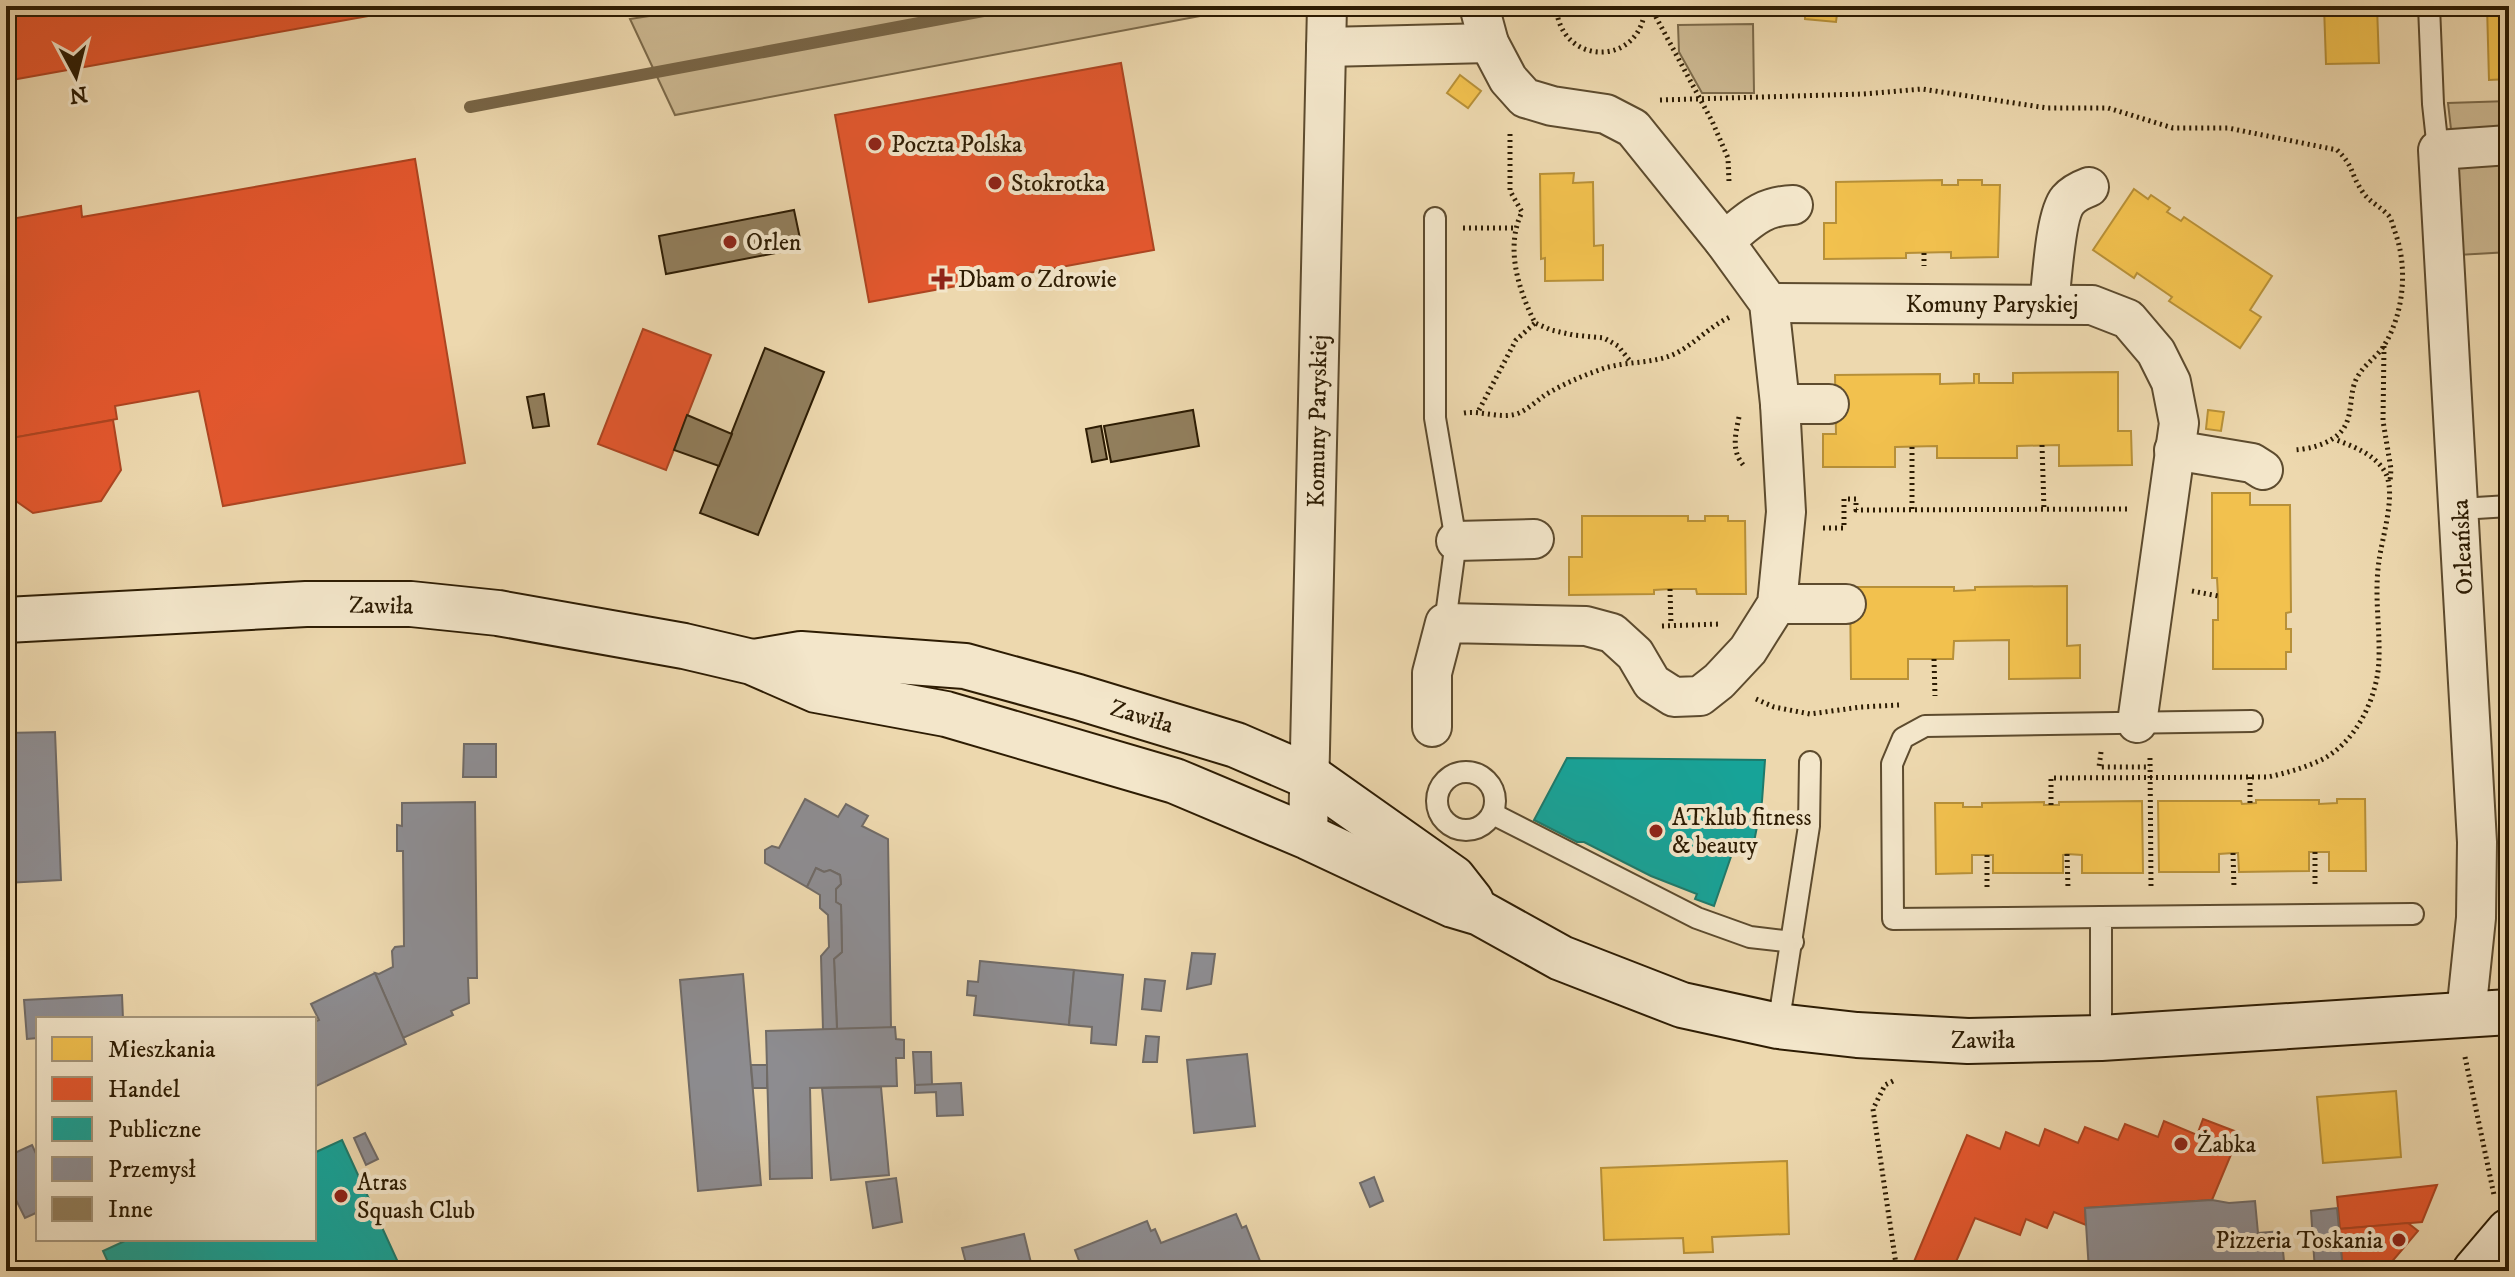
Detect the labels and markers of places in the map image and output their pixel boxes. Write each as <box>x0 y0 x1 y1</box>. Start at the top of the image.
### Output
place label: Poczta Polska <box>891 130 1023 160</box>
marker: Poczta Polska <box>866 135 884 153</box>
place label: Stokrotka <box>1011 169 1106 199</box>
marker: Stokrotka <box>986 174 1004 192</box>
place label: Orlen <box>746 228 802 258</box>
marker: Orlen <box>721 233 739 251</box>
place label: Dbam o Zdrowie <box>958 265 1117 295</box>
marker: Dbam o Zdrowie <box>933 270 951 288</box>
place label: ATklub fitness & beauty <box>1672 803 1811 861</box>
marker: ATklub fitness & beauty <box>1647 822 1665 840</box>
place label: Żabka <box>2197 1129 2257 1160</box>
marker: Żabka <box>2172 1135 2190 1153</box>
place label: Atras Squash Club <box>357 1168 475 1226</box>
marker: Atras Squash Club <box>332 1187 350 1205</box>
place label: Pizzeria Toskania <box>2215 1226 2384 1256</box>
marker: Pizzeria Toskania <box>2390 1231 2408 1249</box>

